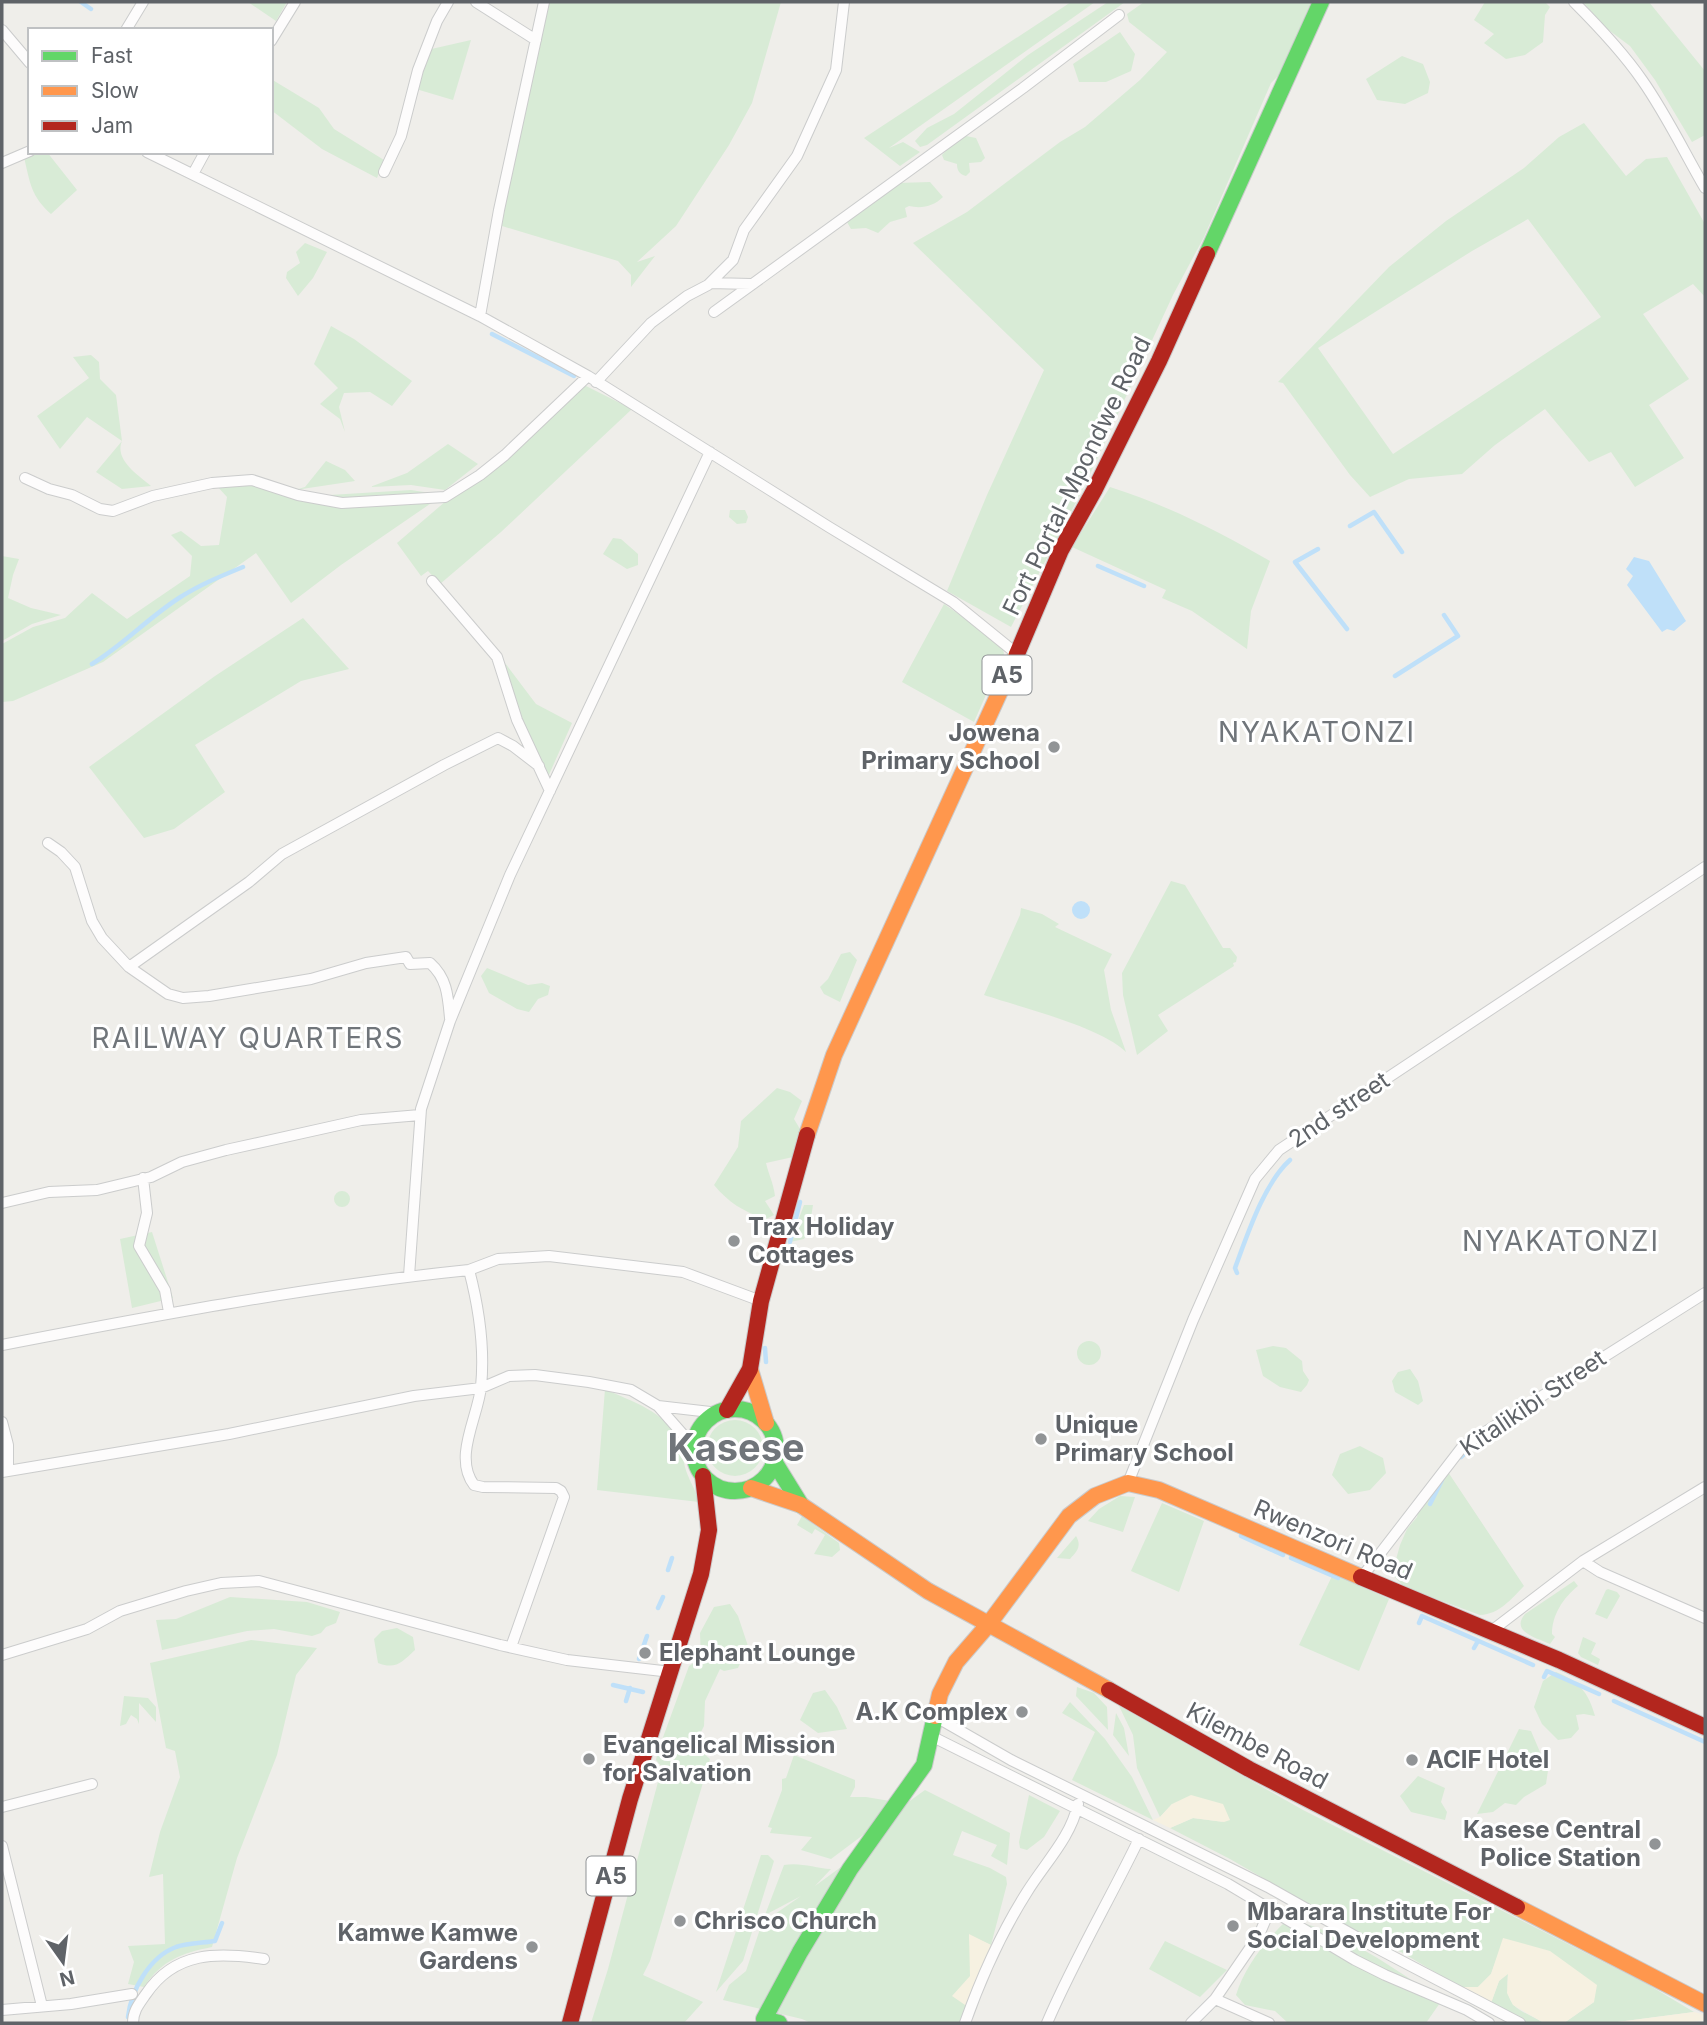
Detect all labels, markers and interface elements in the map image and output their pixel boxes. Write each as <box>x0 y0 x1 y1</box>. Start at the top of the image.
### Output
legend <box>28 28 273 154</box>
text: Fast <box>91 43 133 68</box>
text: Slow <box>91 78 139 103</box>
text: Jam <box>91 113 133 138</box>
street label: Fort Portal-Mpondwe Road <box>996 332 1157 620</box>
road number: A5 <box>982 656 1032 694</box>
district label: NYAKATONZI <box>1218 715 1416 749</box>
place label: Jowena Primary School <box>861 718 1040 775</box>
marker: Jowena Primary School <box>1046 739 1062 755</box>
district label: RAILWAY QUARTERS <box>92 1021 404 1055</box>
street label: 2nd street <box>1283 1065 1395 1154</box>
place label: Trax Holiday Cottages <box>748 1212 895 1269</box>
district label: NYAKATONZI <box>1462 1224 1660 1258</box>
marker: Trax Holiday Cottages <box>726 1233 742 1249</box>
street label: Kitalikibi Street <box>1454 1343 1611 1462</box>
place label: Unique Primary School <box>1055 1410 1234 1467</box>
district label: Kasese <box>667 1424 805 1470</box>
marker: Unique Primary School <box>1033 1431 1049 1447</box>
street label: Rwenzori Road <box>1249 1493 1417 1586</box>
place label: Elephant Lounge <box>659 1638 855 1667</box>
marker: Elephant Lounge <box>637 1645 653 1661</box>
street label: Kilembe Road <box>1181 1696 1333 1795</box>
place label: A.K Complex <box>855 1697 1008 1726</box>
marker: A.K Complex <box>1014 1704 1030 1720</box>
place label: Evangelical Mission for Salvation <box>603 1730 835 1787</box>
place label: ACIF Hotel <box>1426 1745 1549 1774</box>
marker: Evangelical Mission for Salvation <box>581 1751 597 1767</box>
marker: ACIF Hotel <box>1404 1752 1420 1768</box>
place label: Kasese Central Police Station <box>1463 1815 1641 1872</box>
marker: Kasese Central Police Station <box>1647 1836 1663 1852</box>
road number: A5 <box>586 1856 636 1896</box>
place label: Mbarara Institute For Social Development <box>1247 1897 1492 1954</box>
place label: Chrisco Church <box>694 1906 877 1935</box>
marker: Chrisco Church <box>672 1913 688 1929</box>
place label: Kamwe Kamwe Gardens <box>337 1918 518 1975</box>
marker: Mbarara Institute For Social Development <box>1225 1918 1241 1934</box>
north arrow <box>28 1927 98 1997</box>
marker: Kamwe Kamwe Gardens <box>524 1939 540 1955</box>
text: N <box>57 1965 77 1991</box>

